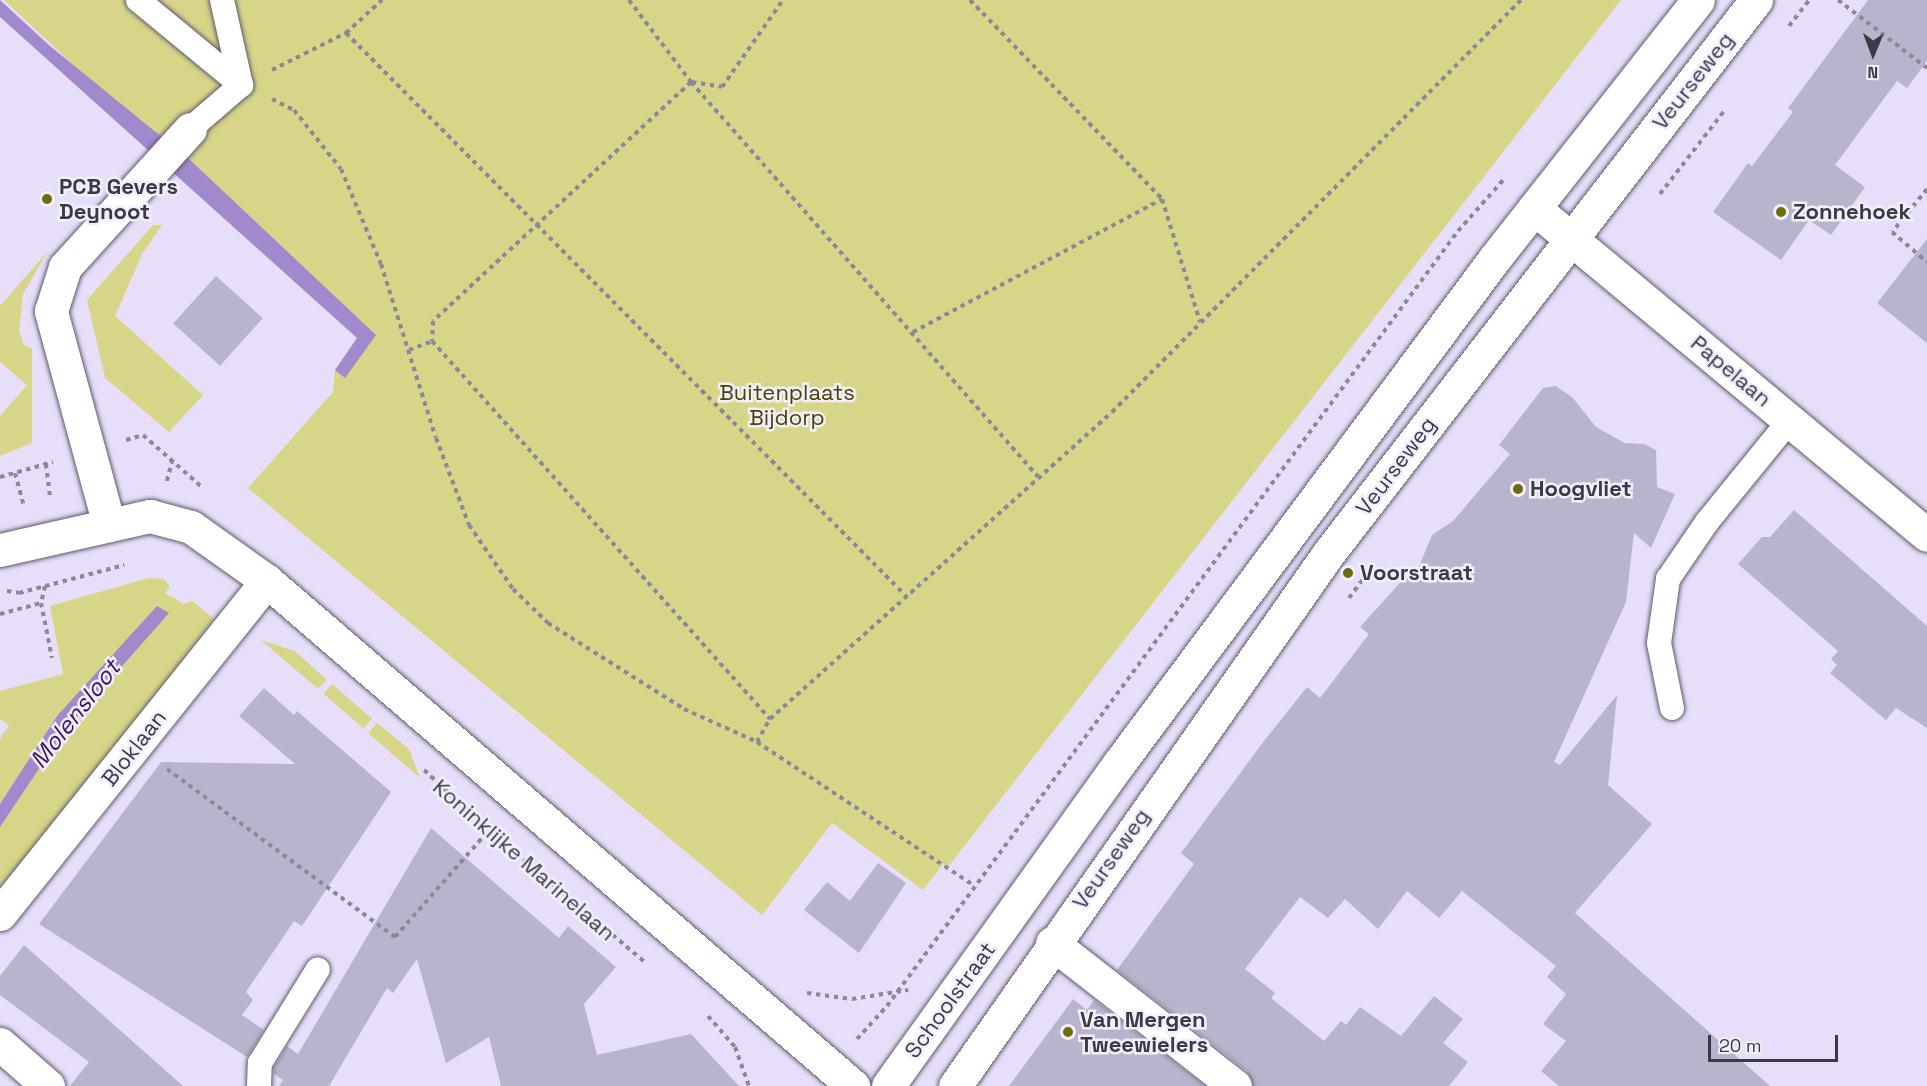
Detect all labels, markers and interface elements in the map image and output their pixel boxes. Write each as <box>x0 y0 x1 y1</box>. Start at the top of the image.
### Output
north arrow <box>1843 24 1903 84</box>
street label: Veurseweg <box>1647 27 1739 135</box>
text: N <box>1867 62 1878 83</box>
place label: PCB Gevers Deynoot <box>59 173 178 224</box>
marker: PCB Gevers Deynoot <box>40 192 54 206</box>
place label: Zonnehoek <box>1793 199 1911 225</box>
marker: Zonnehoek <box>1774 205 1788 219</box>
street label: Papelaan <box>1685 330 1777 412</box>
park label: Buitenplaats Bijdorp <box>719 379 855 430</box>
street label: Veurseweg <box>1350 412 1442 520</box>
place label: Hoogvliet <box>1530 476 1632 502</box>
marker: Hoogvliet <box>1511 482 1525 496</box>
place label: Voorstraat <box>1360 560 1473 586</box>
marker: Voorstraat <box>1341 566 1355 580</box>
water label: Molensloot <box>24 654 126 774</box>
street label: Bloklaan <box>96 705 172 791</box>
street label: Koninklijke Marinelaan <box>427 774 621 946</box>
street label: Veurseweg <box>1067 804 1155 914</box>
street label: Schoolstraat <box>899 937 1001 1063</box>
place label: Van Mergen Tweewielers <box>1080 1006 1208 1058</box>
scale bar <box>1711 1023 1842 1061</box>
marker: Van Mergen Tweewielers <box>1061 1025 1075 1039</box>
text: 20 m <box>1719 1034 1762 1057</box>

